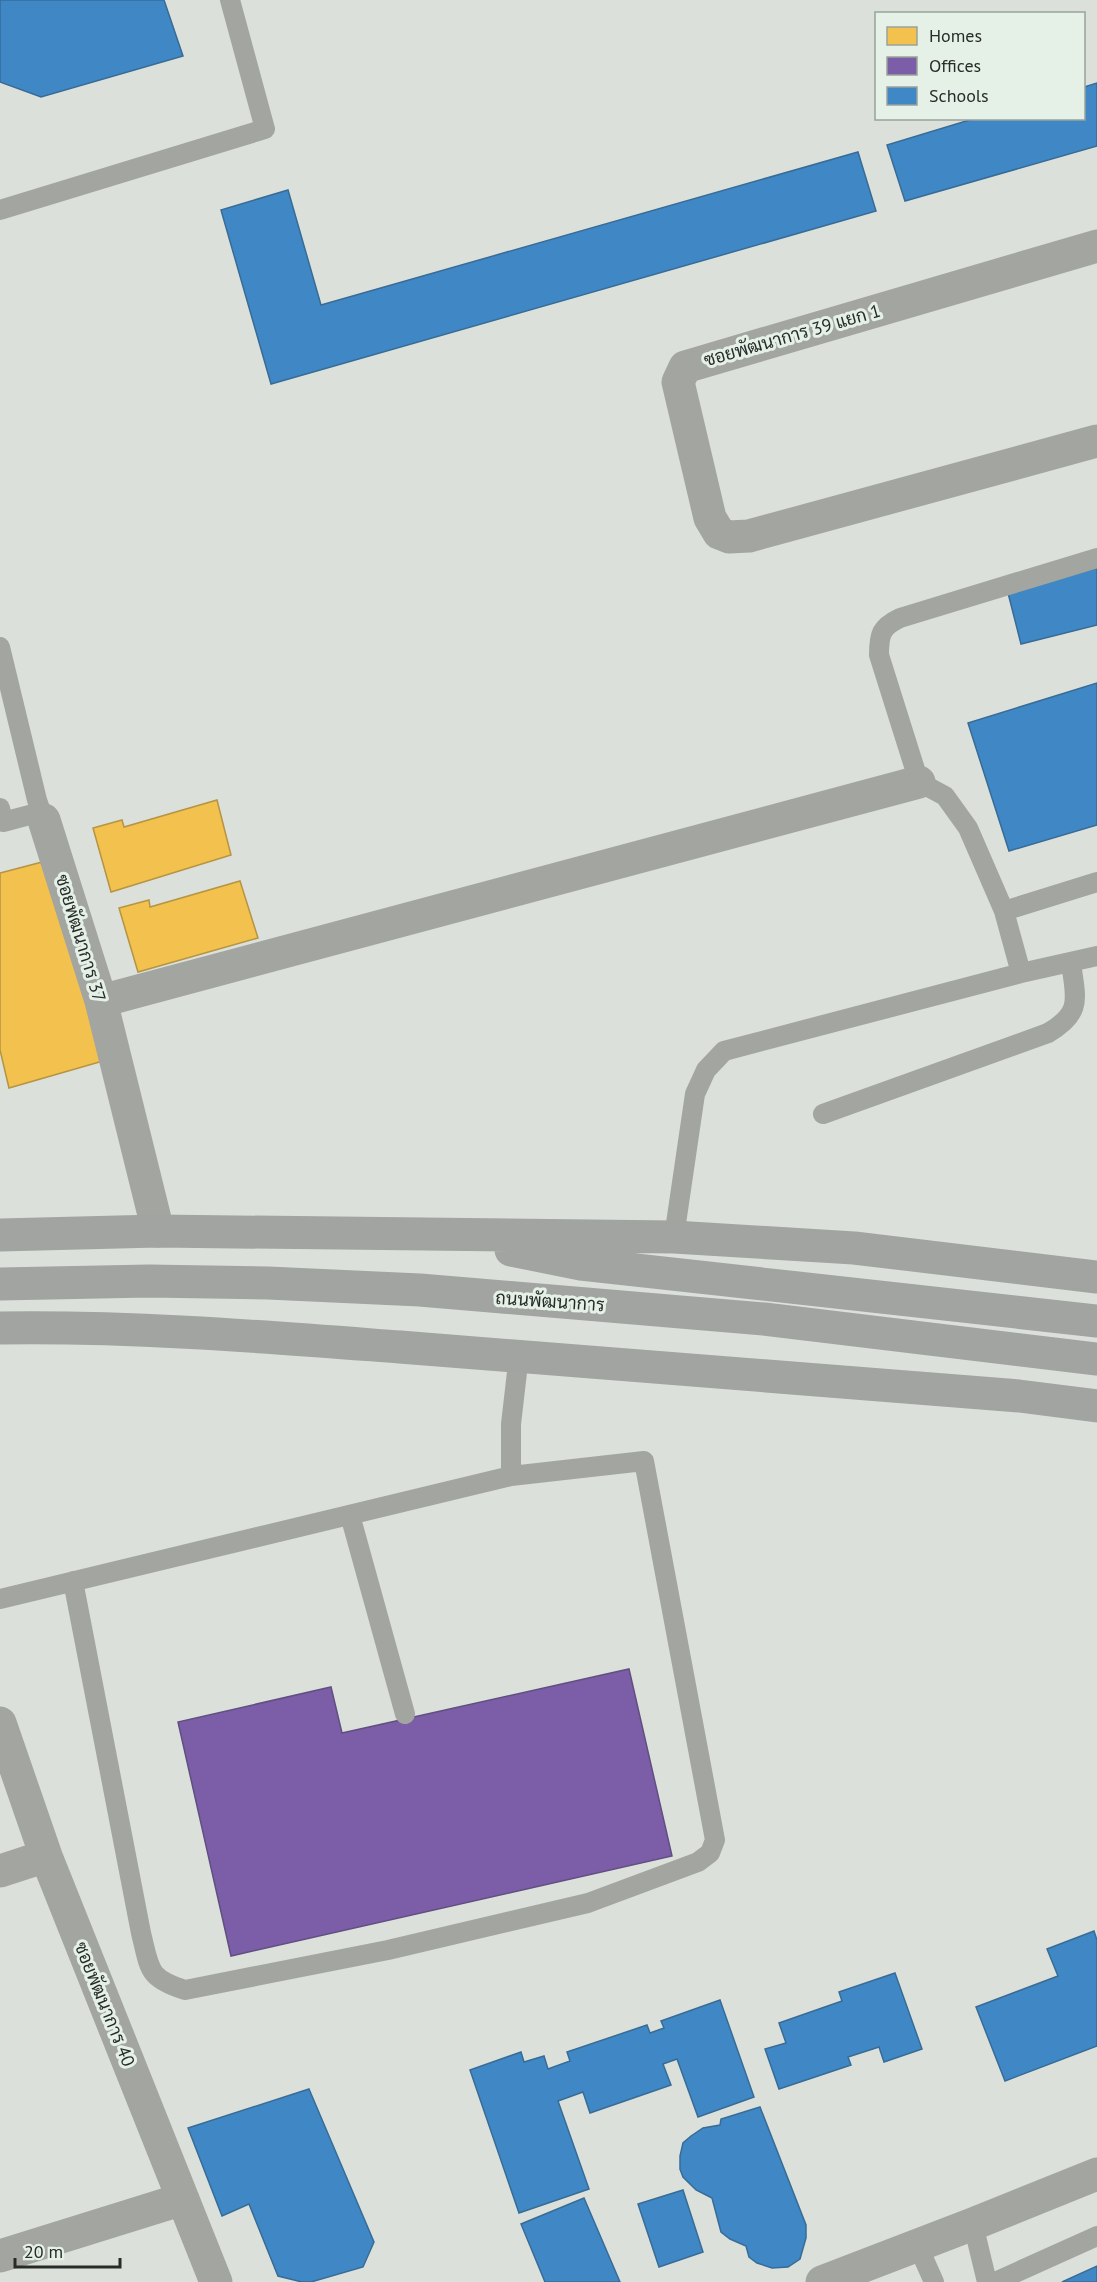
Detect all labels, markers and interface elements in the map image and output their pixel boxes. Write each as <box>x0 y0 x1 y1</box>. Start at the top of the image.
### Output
legend <box>875 12 1085 120</box>
text: Homes <box>929 24 982 47</box>
text: Offices <box>929 54 981 77</box>
text: Schools <box>929 84 989 107</box>
street label: ซอยพัฒนาการ 39 แยก 1 <box>701 299 883 371</box>
street label: ซอยพัฒนาการ 37 <box>51 871 111 1005</box>
street label: ถนนพัฒนาการ <box>495 1286 606 1316</box>
street label: ซอยพัฒนาการ 40 <box>70 1938 141 2070</box>
scale bar <box>15 2231 120 2269</box>
text: 20 m <box>24 2240 63 2263</box>

